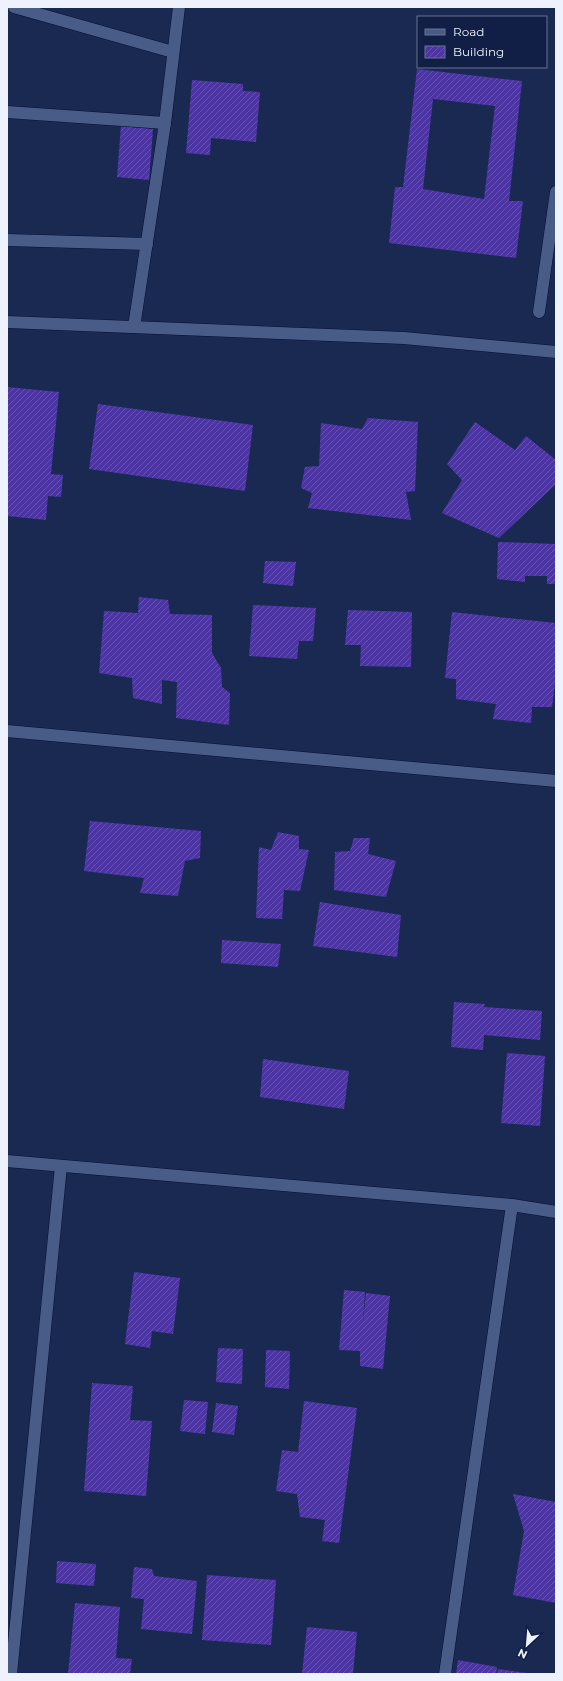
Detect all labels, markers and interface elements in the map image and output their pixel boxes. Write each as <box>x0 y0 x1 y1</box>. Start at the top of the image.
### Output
legend <box>417 16 547 68</box>
text: Road <box>453 24 484 39</box>
text: Building <box>453 44 504 59</box>
north arrow <box>507 1625 547 1665</box>
text: N <box>516 1646 530 1662</box>

